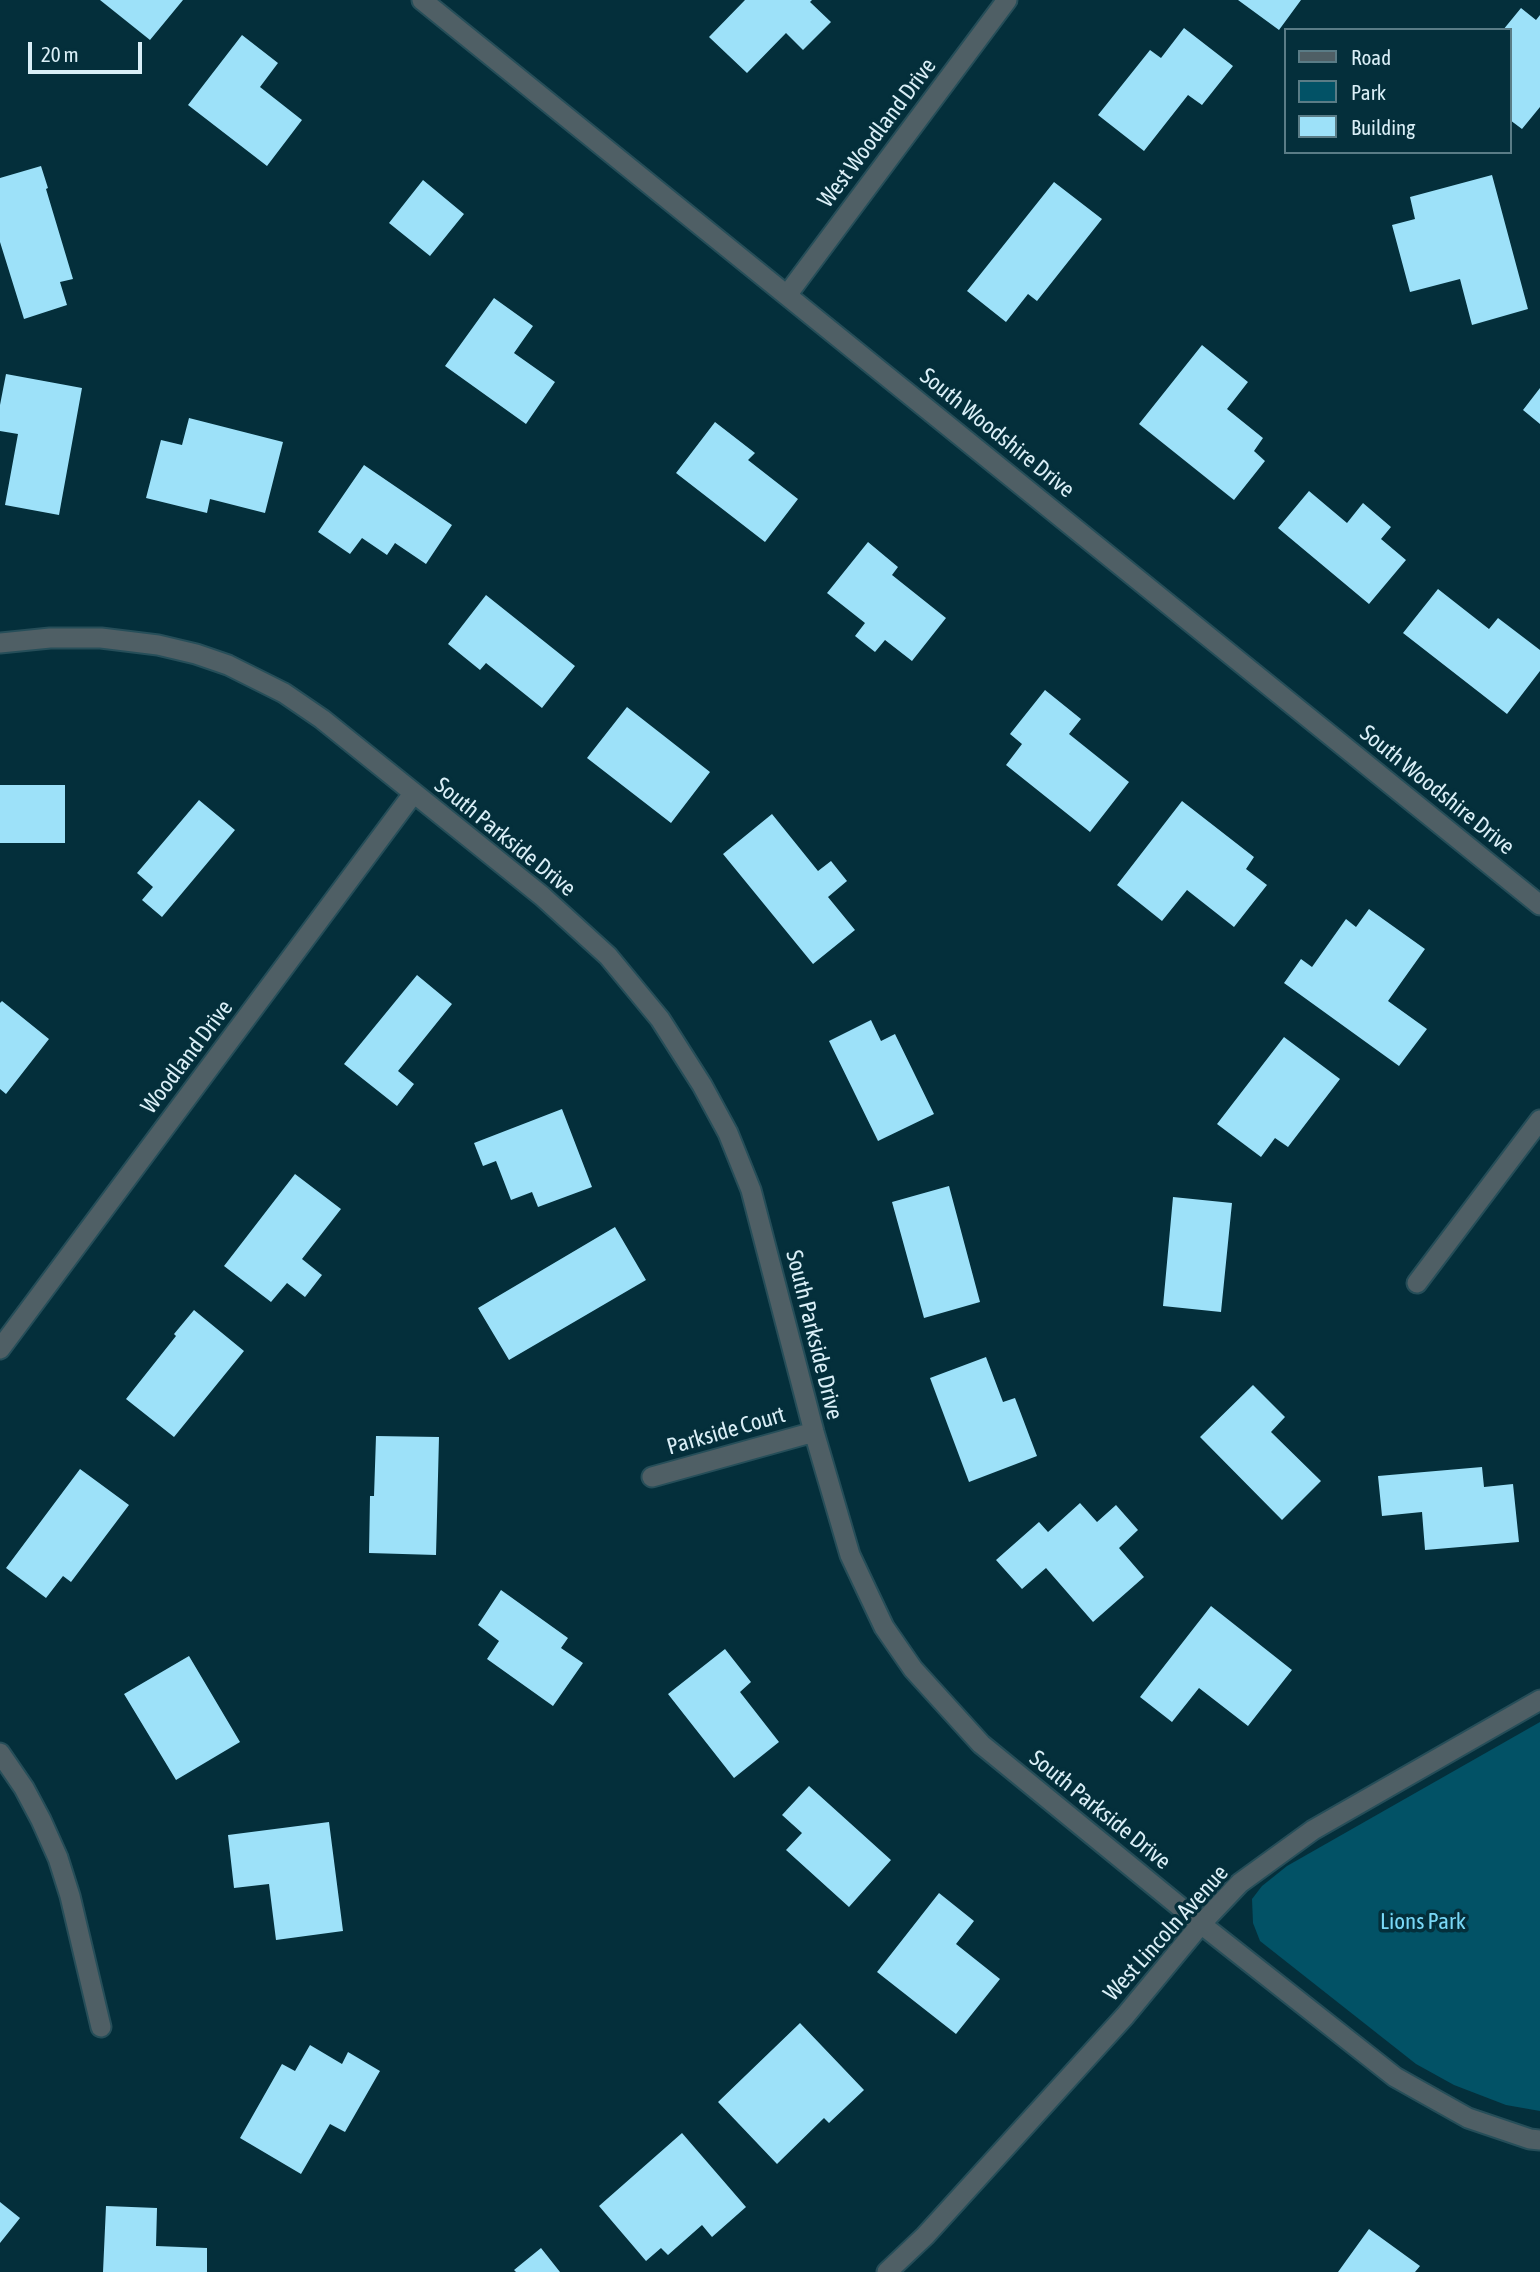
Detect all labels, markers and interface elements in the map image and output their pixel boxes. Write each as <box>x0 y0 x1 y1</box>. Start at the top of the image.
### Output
scale bar <box>32 28 145 72</box>
legend <box>1284 28 1512 154</box>
text: 20 m <box>41 42 79 66</box>
text: Road <box>1351 45 1391 69</box>
street label: West Woodland Drive <box>812 53 942 213</box>
text: Park <box>1351 80 1386 104</box>
text: Building <box>1351 115 1415 139</box>
street label: South Woodshire Drive <box>914 362 1080 504</box>
street label: South Woodshire Drive <box>1354 719 1520 861</box>
street label: South Parkside Drive <box>429 772 581 902</box>
street label: Woodland Drive <box>135 995 239 1119</box>
street label: South Parkside Drive <box>780 1248 848 1422</box>
street label: Parkside Court <box>664 1401 788 1461</box>
street label: South Parkside Drive <box>1024 1745 1176 1875</box>
street label: West Lincoln Avenue <box>1098 1859 1234 2007</box>
park label: Lions Park <box>1380 1908 1466 1936</box>

